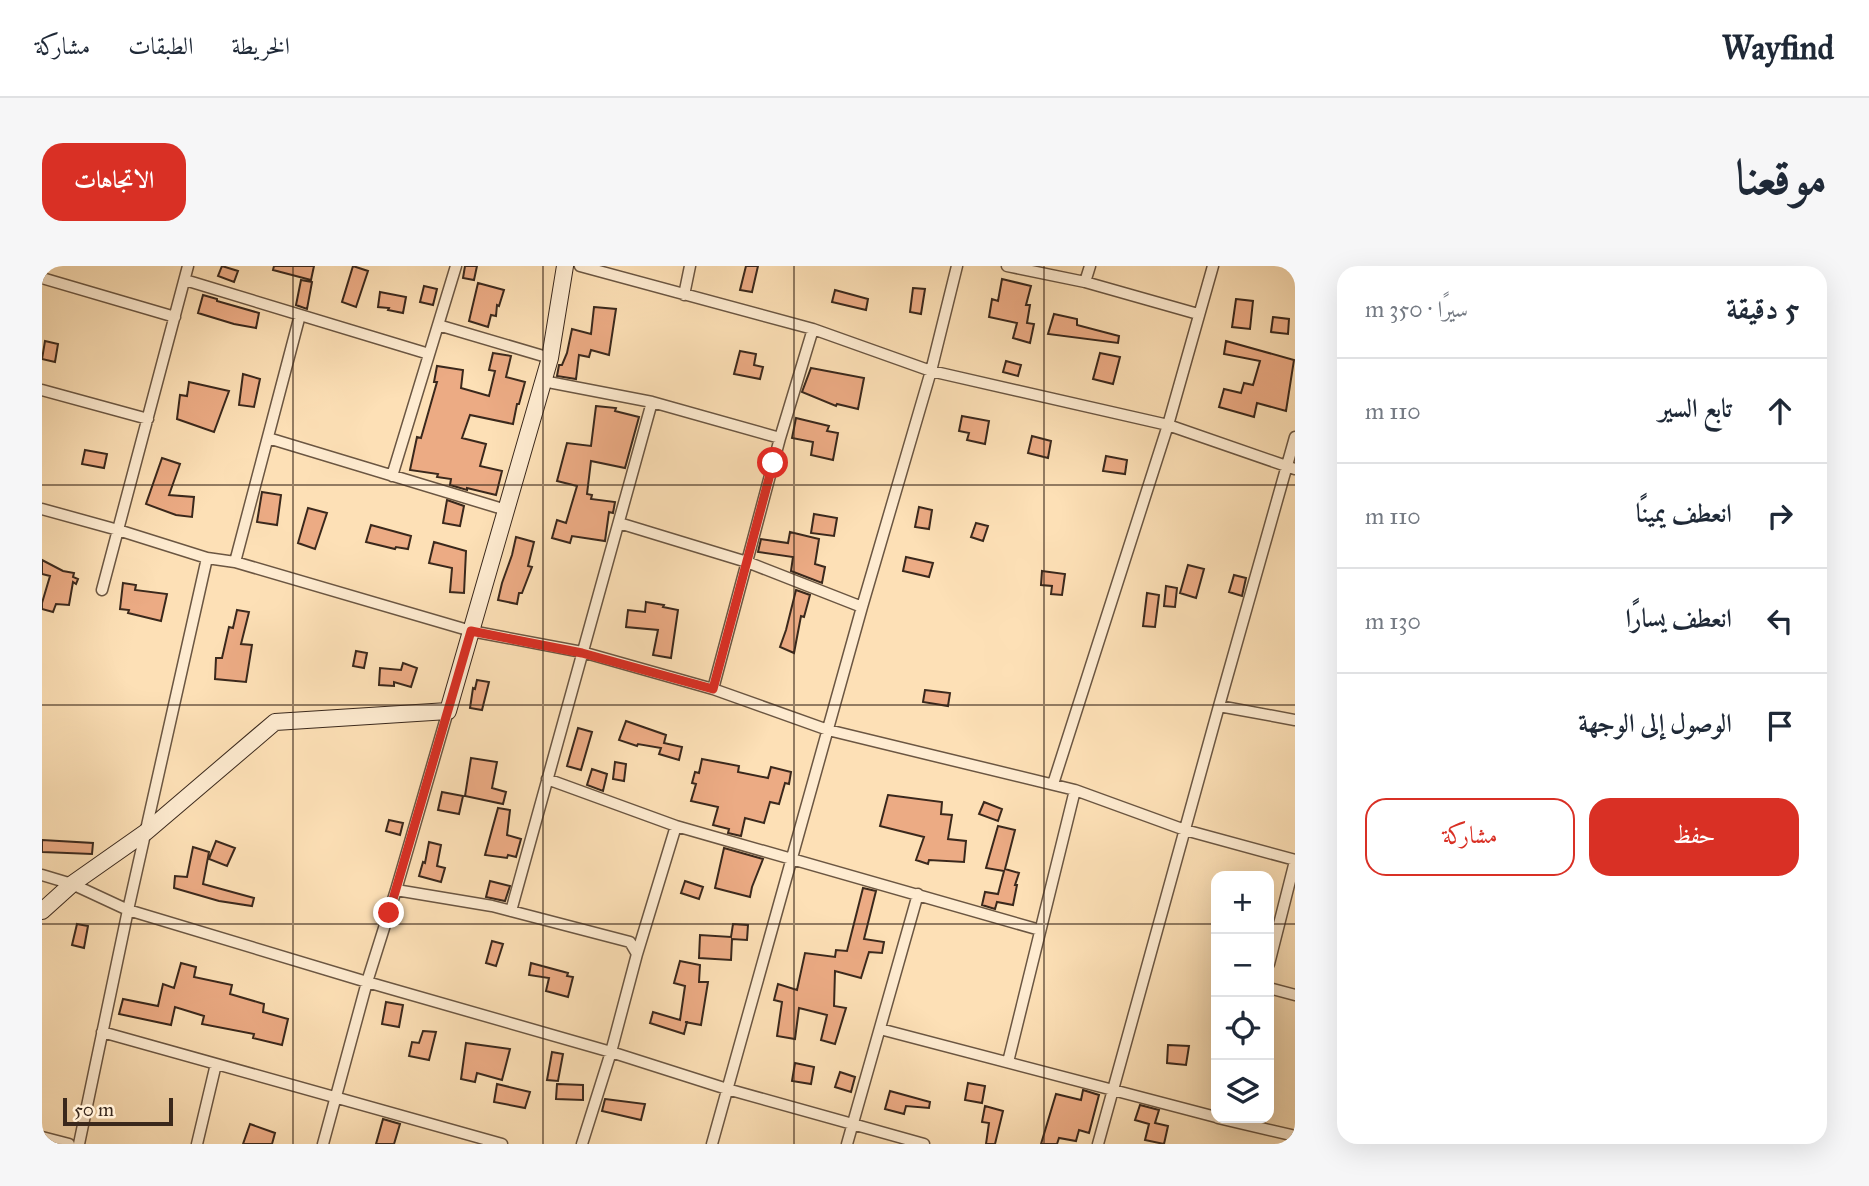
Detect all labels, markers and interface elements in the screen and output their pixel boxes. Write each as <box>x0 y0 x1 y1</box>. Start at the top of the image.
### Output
text: Wayfind <box>1722 28 1834 68</box>
text: مشاركة <box>35 31 90 61</box>
text: الطبقات <box>128 31 194 61</box>
text: الخريطة <box>232 31 290 61</box>
button: الاتجاهات <box>42 143 186 221</box>
text: موقعنا <box>1735 148 1827 207</box>
text: 5 دقيقة <box>1726 291 1799 327</box>
text: سيرًا · 350 m <box>1365 295 1468 323</box>
text: تابع السير <box>1659 392 1732 424</box>
icon: ahead <box>1761 392 1799 430</box>
text: 110 m <box>1365 397 1421 425</box>
route start <box>757 447 788 478</box>
text: انعطف يمينًا <box>1636 497 1732 529</box>
icon: right <box>1761 497 1799 535</box>
text: 110 m <box>1365 502 1421 530</box>
text: انعطف يسارًا <box>1625 602 1732 634</box>
icon: left <box>1761 602 1799 640</box>
text: 130 m <box>1365 607 1421 635</box>
text: الوصول إلى الوجهة <box>1578 707 1732 739</box>
icon: arrive <box>1761 707 1799 745</box>
button: مشاركة <box>1365 798 1575 876</box>
button: حفظ <box>1589 798 1799 876</box>
map controls <box>1211 871 1274 1123</box>
button: + <box>1211 871 1274 934</box>
route end <box>373 897 404 928</box>
button: − <box>1211 934 1274 997</box>
button: locate <box>1211 997 1274 1060</box>
button: layers <box>1211 1060 1274 1123</box>
scale bar <box>63 1095 173 1127</box>
text: 50 m <box>74 1098 114 1121</box>

